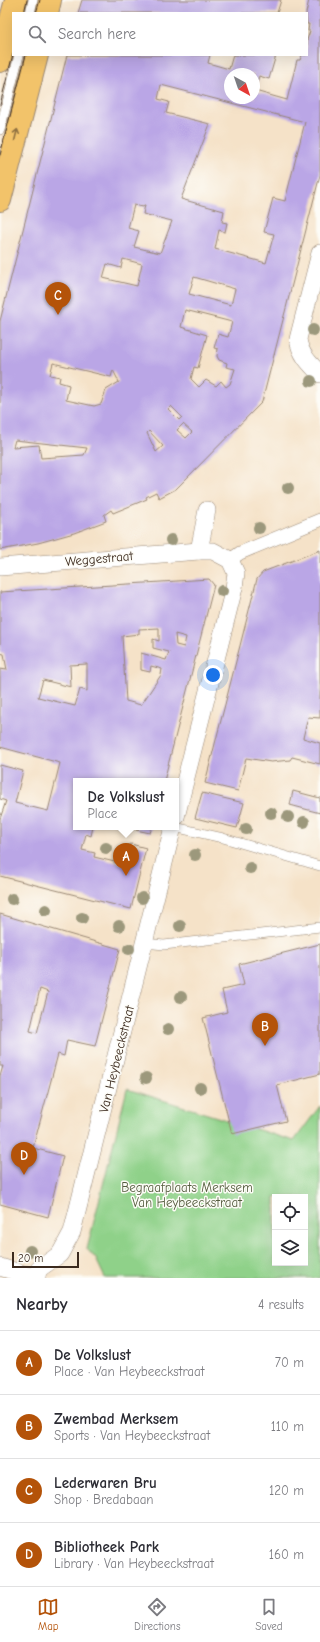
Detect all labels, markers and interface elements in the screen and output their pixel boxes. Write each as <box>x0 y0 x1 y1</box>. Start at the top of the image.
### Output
search box <box>12 12 308 56</box>
icon: search <box>26 23 48 45</box>
text: Search here <box>58 25 136 43</box>
north arrow <box>224 68 260 104</box>
one-way arrow <box>13 129 21 142</box>
pin: C <box>45 282 71 315</box>
street label: Weggestraat <box>64 548 135 569</box>
your location <box>203 665 223 685</box>
popup <box>73 778 179 830</box>
text: De Volkslust <box>88 788 164 806</box>
text: Place <box>88 806 117 821</box>
pin: A <box>113 843 139 876</box>
street label: Van Heybeeckstraat <box>96 1003 137 1114</box>
pin: B <box>252 1013 278 1046</box>
pin: D <box>11 1142 37 1175</box>
park label: Begraafplaats Merksem Van Heybeeckstraat <box>121 1180 253 1210</box>
map controls <box>272 1194 308 1266</box>
button: locate <box>272 1194 308 1230</box>
button: layers <box>272 1230 308 1266</box>
scale bar <box>12 1250 79 1269</box>
text: 20 m <box>18 1252 43 1265</box>
text: Nearby <box>16 1295 67 1314</box>
text: 4 results <box>258 1297 304 1312</box>
text: De Volkslust <box>54 1346 131 1364</box>
text: A <box>25 1355 33 1370</box>
text: 70 m <box>275 1355 304 1370</box>
text: Place · Van Heybeeckstraat <box>54 1364 205 1379</box>
text: Zwembad Merksem <box>54 1410 178 1428</box>
text: B <box>25 1419 33 1434</box>
text: 110 m <box>271 1419 304 1434</box>
text: Sports · Van Heybeeckstraat <box>54 1428 210 1443</box>
text: Lederwaren Bru <box>54 1474 157 1492</box>
text: C <box>25 1483 33 1498</box>
text: 120 m <box>269 1483 304 1498</box>
text: Shop · Bredabaan <box>54 1492 154 1507</box>
text: Bibliotheek Park <box>54 1538 159 1556</box>
text: D <box>25 1547 33 1562</box>
text: 160 m <box>269 1547 304 1562</box>
text: Library · Van Heybeeckstraat <box>54 1556 214 1571</box>
tab: Map <box>37 1596 59 1633</box>
tab: Directions <box>134 1596 181 1633</box>
tab: Saved <box>255 1596 283 1633</box>

